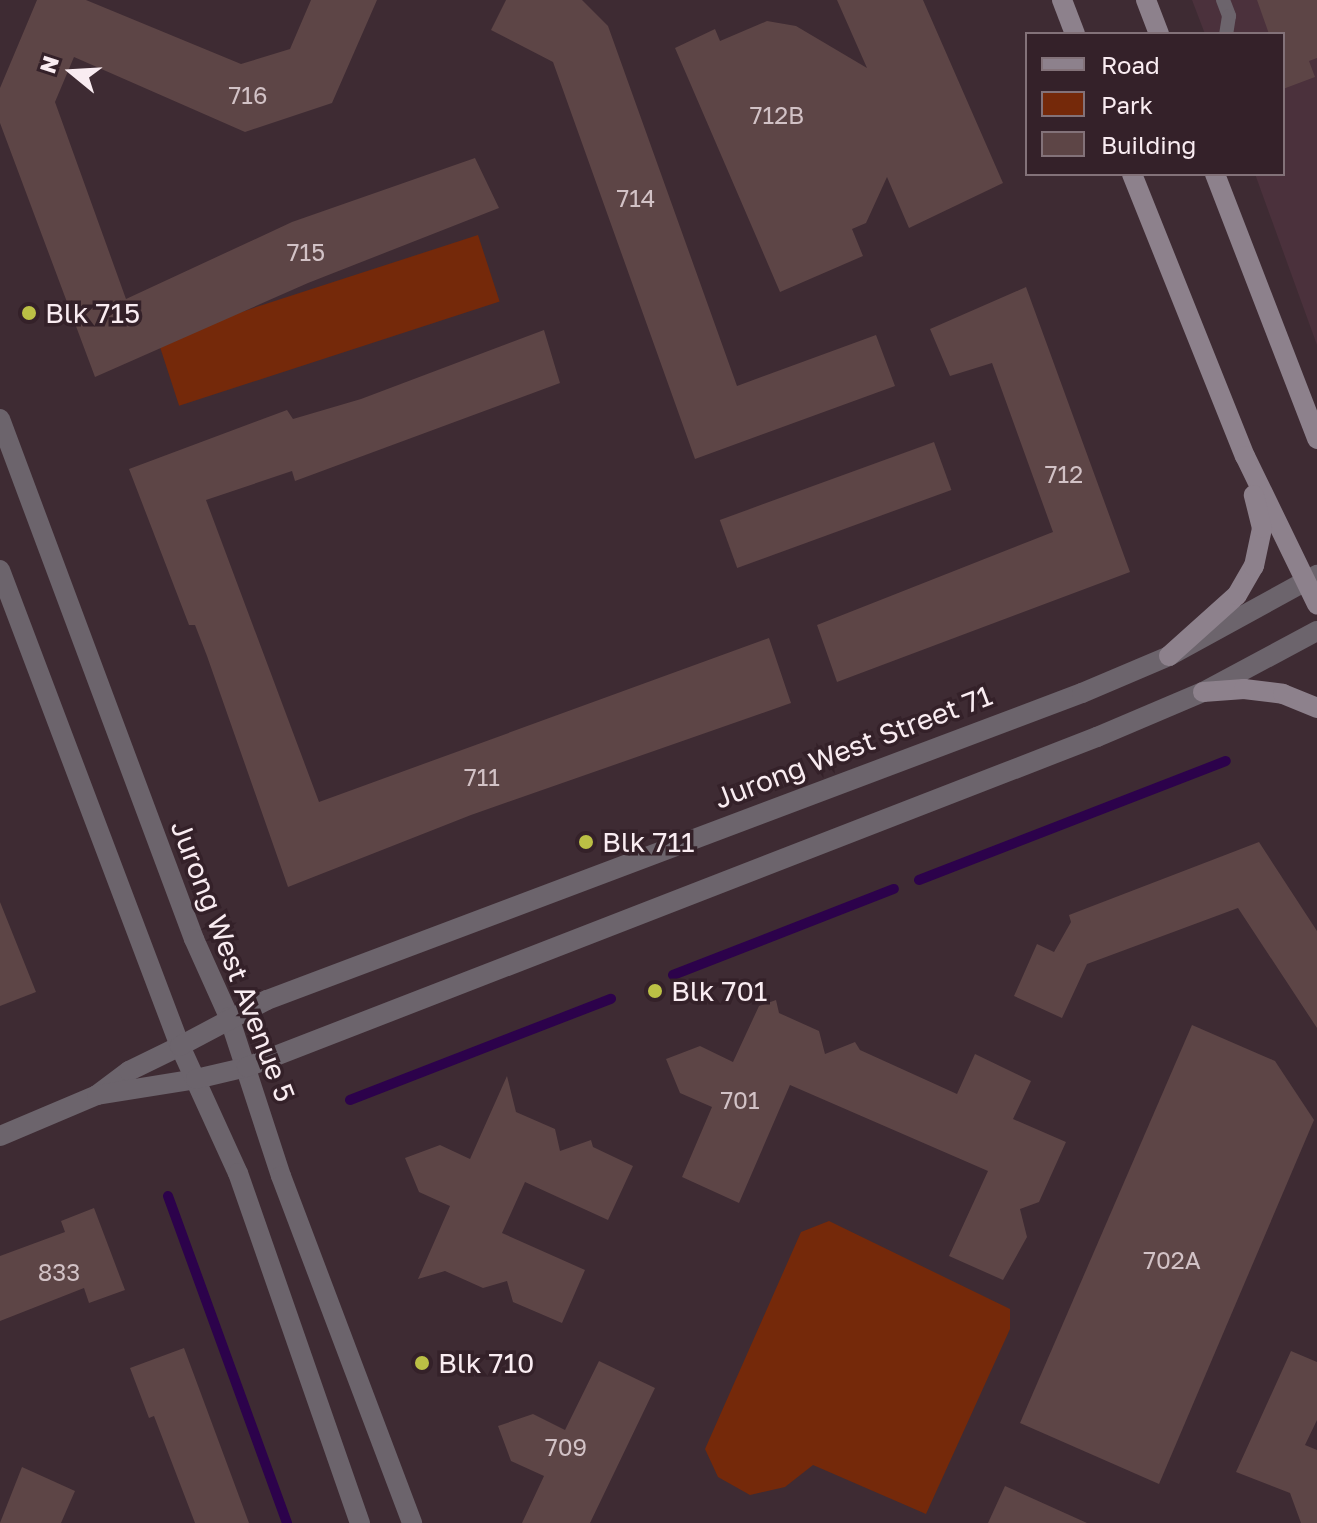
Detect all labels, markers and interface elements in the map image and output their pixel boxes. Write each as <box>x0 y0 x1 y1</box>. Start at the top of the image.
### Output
north arrow <box>32 32 112 112</box>
legend <box>1025 32 1285 176</box>
text: Road <box>1101 50 1160 79</box>
text: N <box>33 52 64 77</box>
house number: 716 <box>229 81 267 109</box>
text: Park <box>1101 90 1153 119</box>
house number: 712B <box>750 101 804 129</box>
text: Building <box>1101 130 1196 159</box>
house number: 714 <box>617 184 655 212</box>
house number: 715 <box>287 238 325 266</box>
place label: Blk 715 <box>45 296 140 330</box>
marker: Blk 715 <box>20 304 38 322</box>
house number: 712 <box>1045 460 1083 488</box>
street label: Jurong West Street 71 <box>709 679 997 815</box>
house number: 711 <box>464 763 500 791</box>
street label: Jurong West Avenue 5 <box>164 816 302 1106</box>
place label: Blk 711 <box>602 825 695 859</box>
marker: Blk 711 <box>577 833 595 851</box>
place label: Blk 701 <box>671 974 767 1008</box>
marker: Blk 701 <box>646 982 664 1000</box>
house number: 701 <box>720 1086 760 1114</box>
house number: 702A <box>1143 1246 1201 1274</box>
house number: 833 <box>38 1258 80 1286</box>
place label: Blk 710 <box>438 1346 534 1380</box>
marker: Blk 710 <box>413 1354 431 1372</box>
house number: 709 <box>545 1433 587 1461</box>

